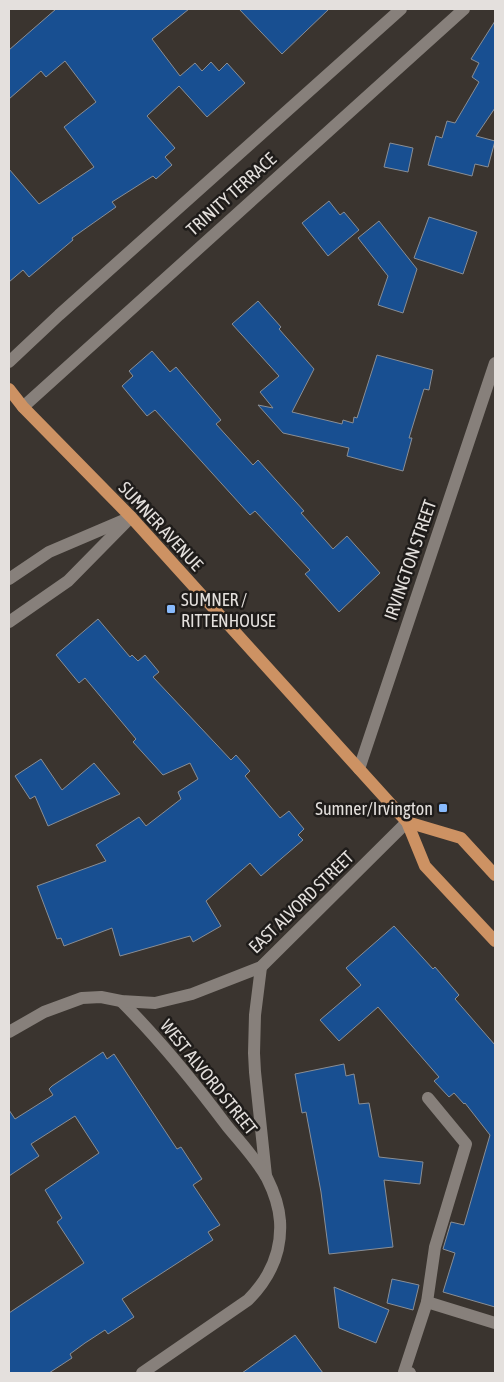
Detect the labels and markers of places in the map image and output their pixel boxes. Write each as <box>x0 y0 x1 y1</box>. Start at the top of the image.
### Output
place label: SUMNER / RITTENHOUSE <box>181 589 276 631</box>
marker: SUMNER / RITTENHOUSE <box>165 603 177 615</box>
place label: Sumner/Irvington <box>315 798 433 819</box>
marker: Sumner/Irvington <box>437 802 449 814</box>

